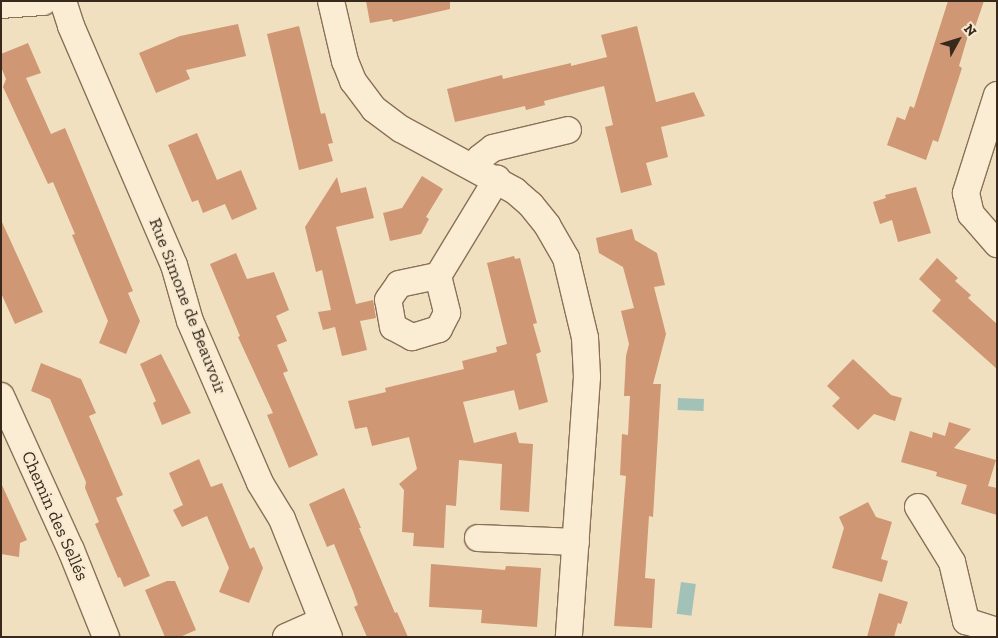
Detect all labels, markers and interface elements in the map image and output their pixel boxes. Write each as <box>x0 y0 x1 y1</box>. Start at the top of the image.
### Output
north arrow <box>933 15 983 65</box>
text: N <box>960 21 980 40</box>
street label: Rue Simone de Beauvoir <box>144 215 232 397</box>
street label: Chemin des Sellés <box>17 448 93 584</box>

